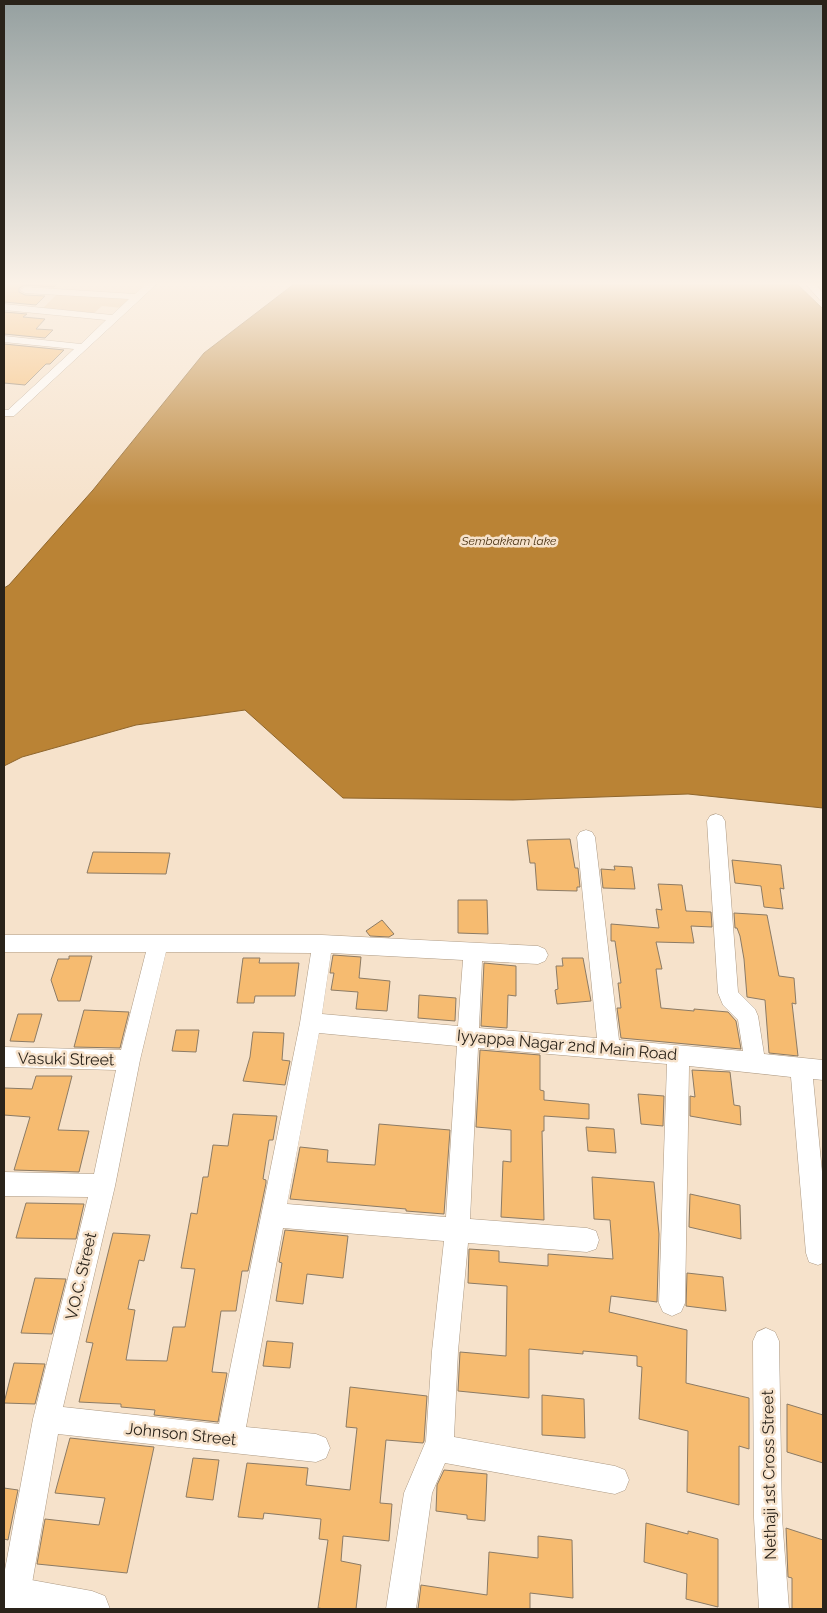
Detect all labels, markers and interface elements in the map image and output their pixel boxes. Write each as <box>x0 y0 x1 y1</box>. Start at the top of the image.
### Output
water label: Sembakkam lake <box>461 534 557 548</box>
street label: Iyyappa Nagar 2nd Main Road <box>456 1026 678 1064</box>
street label: Vasuki Street <box>18 1049 115 1069</box>
street label: V.O.C. Street <box>62 1230 100 1322</box>
street label: Nethaji 1st Cross Street <box>758 1389 780 1560</box>
street label: Johnson Street <box>125 1419 238 1449</box>

